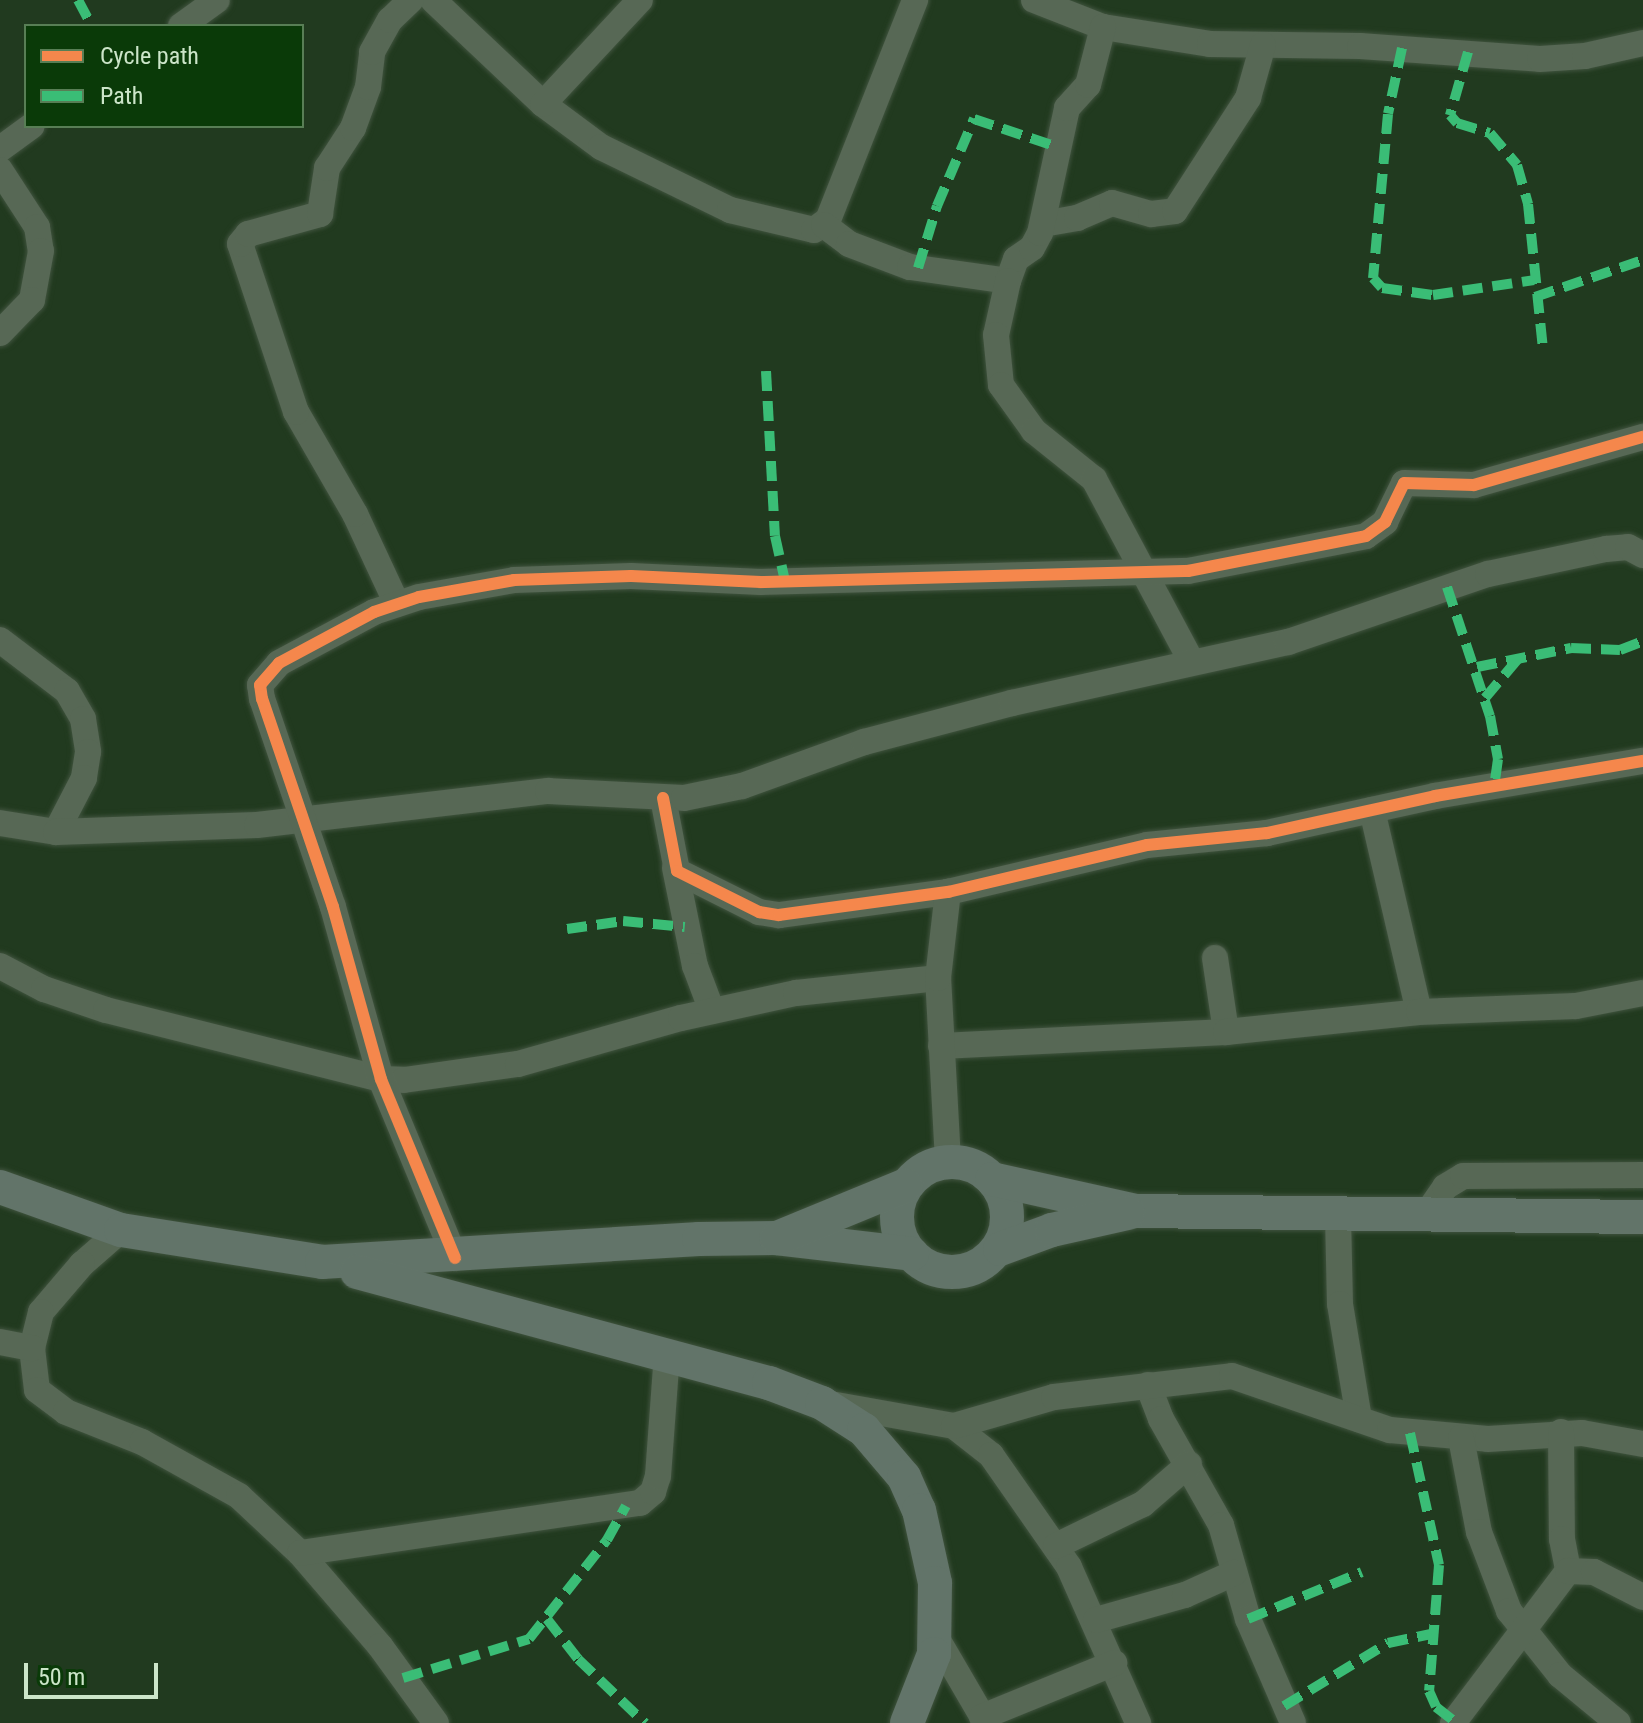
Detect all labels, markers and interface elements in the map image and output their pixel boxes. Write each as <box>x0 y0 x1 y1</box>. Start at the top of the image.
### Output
legend <box>24 24 304 128</box>
text: Cycle path <box>100 42 199 70</box>
text: Path <box>100 82 143 110</box>
scale bar <box>28 1647 162 1697</box>
text: 50 m <box>38 1663 85 1691</box>

